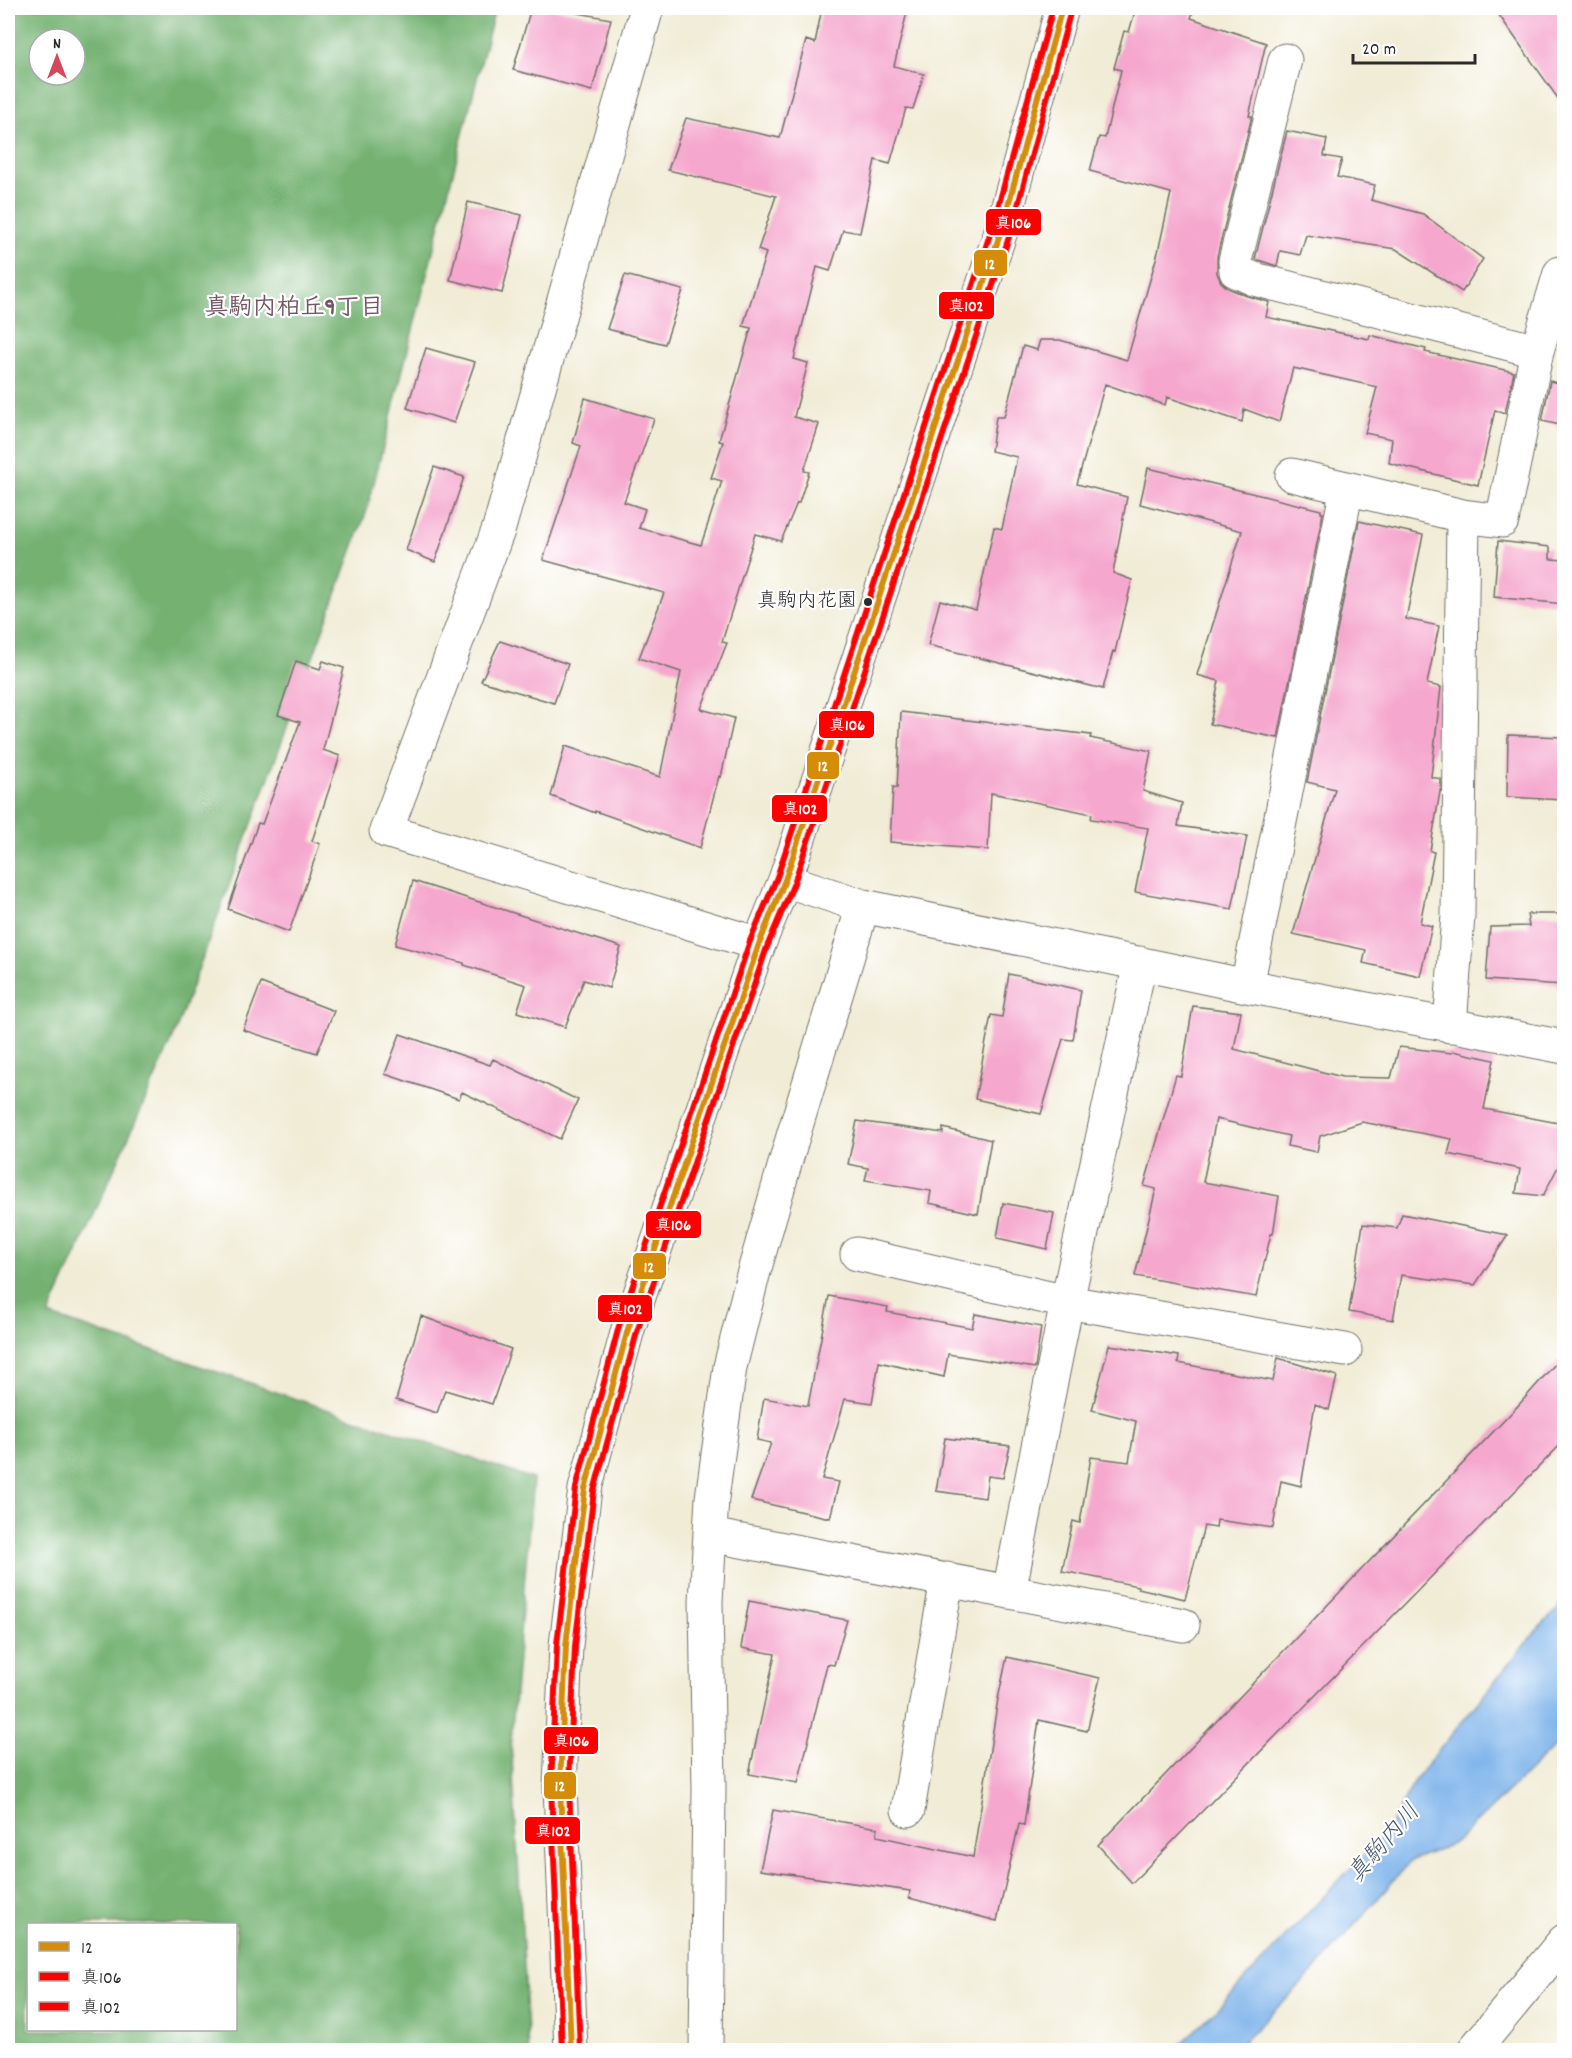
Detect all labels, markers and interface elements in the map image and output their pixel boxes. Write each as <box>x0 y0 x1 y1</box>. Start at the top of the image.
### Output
north arrow <box>27 27 87 87</box>
scale bar <box>1353 27 1474 65</box>
text: N <box>53 33 61 56</box>
text: 20 m <box>1362 38 1396 63</box>
line badge: 真106 <box>985 208 1042 236</box>
text: 真106 <box>995 213 1031 236</box>
line badge: 12 <box>973 249 1008 277</box>
text: 12 <box>985 254 995 277</box>
line badge: 真102 <box>938 291 995 320</box>
district label: 真駒内柏丘9丁目 <box>205 292 384 326</box>
text: 真102 <box>948 296 984 319</box>
place label: 真駒内花園 <box>757 588 857 616</box>
marker: 真駒内花園 <box>862 596 874 608</box>
line badge: 真106 <box>818 710 875 739</box>
text: 真106 <box>829 715 865 738</box>
line badge: 12 <box>806 751 840 780</box>
text: 12 <box>818 756 828 779</box>
line badge: 真102 <box>771 794 828 823</box>
text: 真102 <box>782 799 818 822</box>
line badge: 真106 <box>645 1210 702 1239</box>
text: 真106 <box>655 1215 691 1238</box>
line badge: 12 <box>632 1252 667 1280</box>
text: 12 <box>644 1257 654 1280</box>
line badge: 真102 <box>597 1294 653 1323</box>
text: 真102 <box>607 1299 643 1322</box>
line badge: 真106 <box>543 1726 599 1755</box>
text: 真106 <box>553 1731 589 1754</box>
line badge: 12 <box>543 1771 577 1800</box>
text: 12 <box>555 1776 565 1799</box>
water label: 真駒内川 <box>1341 1797 1429 1891</box>
line badge: 真102 <box>524 1816 581 1845</box>
text: 真102 <box>535 1821 571 1844</box>
legend <box>27 1923 237 2031</box>
text: 12 <box>81 1937 93 1962</box>
text: 真106 <box>81 1967 122 1992</box>
text: 真102 <box>81 1997 121 2022</box>

